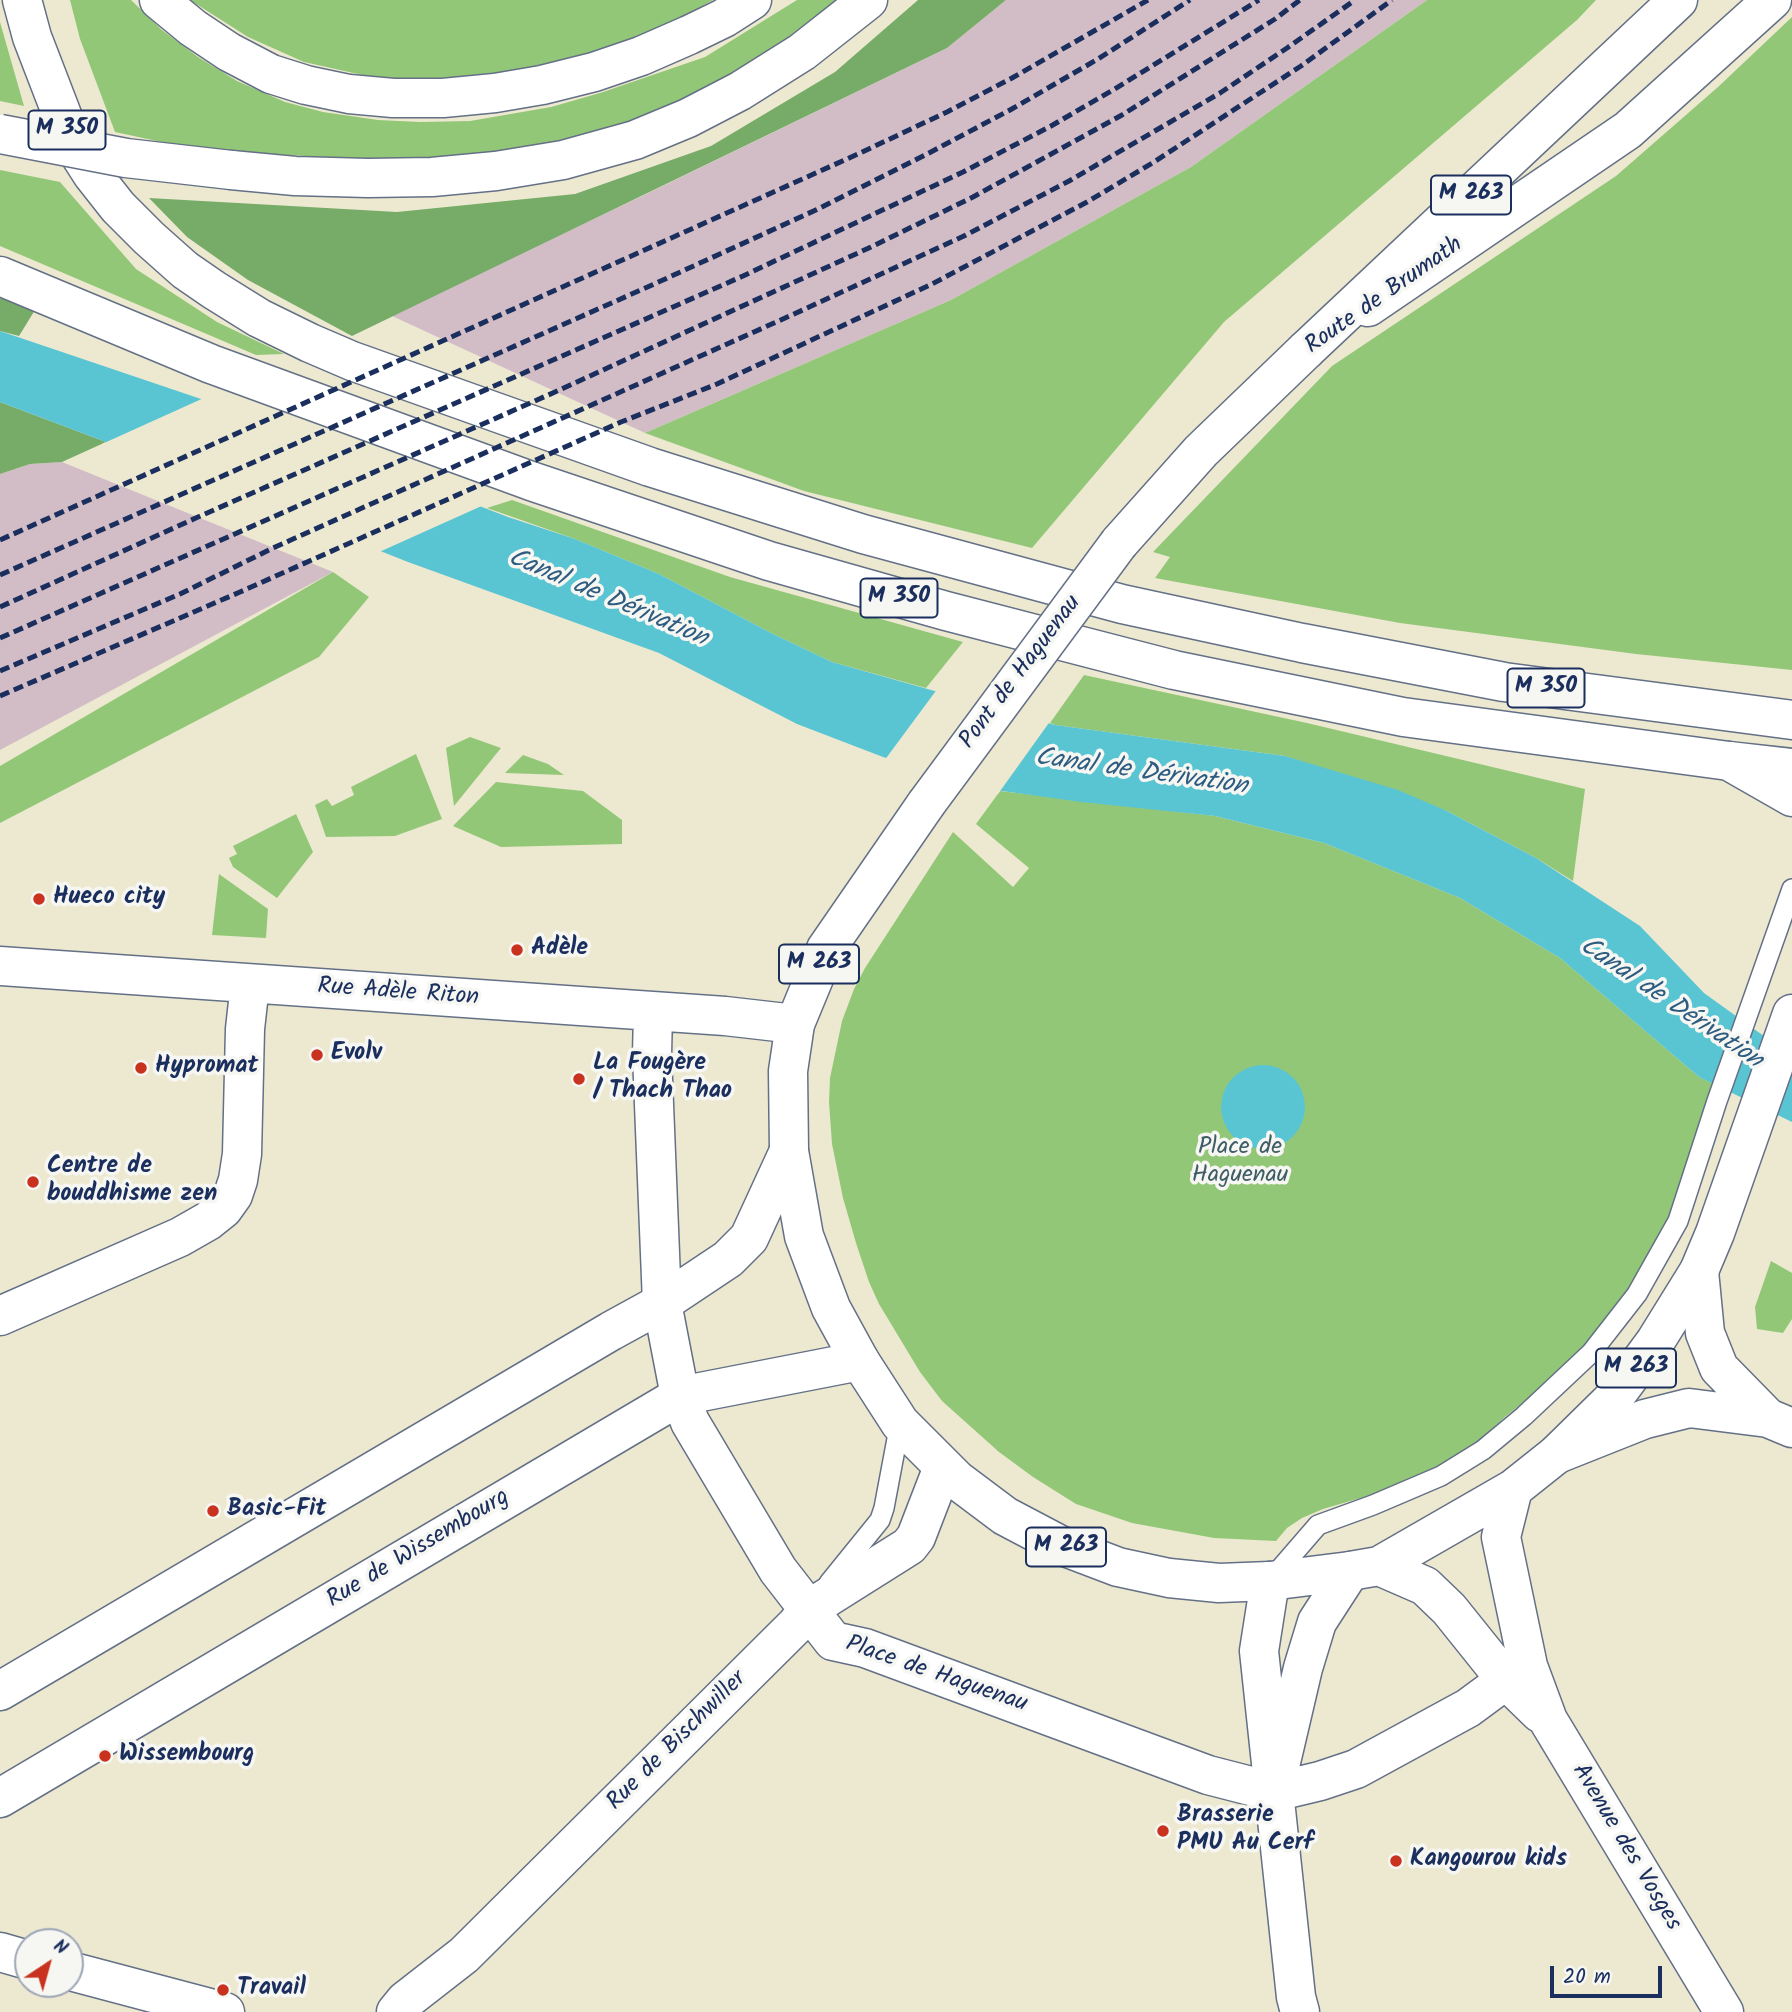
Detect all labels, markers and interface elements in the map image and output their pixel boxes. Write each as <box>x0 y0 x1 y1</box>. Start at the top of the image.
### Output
road number: M 350 <box>28 111 106 150</box>
road number: M 263 <box>1431 176 1511 214</box>
street label: Route de Brumath <box>1301 232 1469 362</box>
water label: Canal de Dérivation <box>503 544 711 656</box>
road number: M 350 <box>860 578 937 618</box>
street label: Pont de Haguenau <box>955 591 1089 755</box>
road number: M 350 <box>1508 668 1584 708</box>
water label: Canal de Dérivation <box>1033 744 1249 804</box>
place label: Hueco city <box>53 885 165 913</box>
marker: Hueco city <box>31 891 47 907</box>
water label: Canal de Dérivation <box>1573 932 1767 1078</box>
place label: Adèle <box>531 936 588 964</box>
marker: Adèle <box>509 942 525 958</box>
road number: M 263 <box>779 945 859 984</box>
street label: Rue Adèle Riton <box>316 974 480 1014</box>
place label: Evolv <box>331 1041 382 1069</box>
marker: Evolv <box>309 1047 325 1063</box>
place label: La Fougère / Thach Thao <box>593 1051 732 1107</box>
place label: Hypromat <box>155 1054 258 1082</box>
marker: Hypromat <box>133 1060 149 1076</box>
marker: La Fougère / Thach Thao <box>571 1071 587 1087</box>
park label: Place de Haguenau <box>1192 1135 1288 1191</box>
place label: Centre de bouddhisme zen <box>47 1154 217 1210</box>
marker: Centre de bouddhisme zen <box>25 1174 41 1190</box>
road number: M 263 <box>1596 1348 1676 1387</box>
street label: Rue de Wissembourg <box>323 1484 515 1616</box>
place label: Basic-Fit <box>227 1497 326 1525</box>
marker: Basic-Fit <box>205 1503 221 1519</box>
road number: M 263 <box>1026 1528 1106 1566</box>
street label: Place de Haguenau <box>841 1631 1031 1721</box>
street label: Rue de Bischwiller <box>602 1666 754 1818</box>
place label: Wissembourg <box>119 1742 254 1770</box>
marker: Wissembourg <box>97 1748 113 1764</box>
street label: Avenue des Vosges <box>1564 1759 1686 1937</box>
place label: Brasserie PMU Au Cerf <box>1177 1803 1314 1859</box>
marker: Brasserie PMU Au Cerf <box>1155 1823 1171 1839</box>
place label: Kangourou kids <box>1410 1847 1567 1875</box>
marker: Kangourou kids <box>1388 1853 1404 1869</box>
north arrow <box>14 1928 84 1998</box>
text: N <box>46 1932 74 1963</box>
scale bar <box>1554 1952 1666 1996</box>
text: 20 m <box>1563 1961 1611 1994</box>
place label: Travail <box>237 1976 306 2004</box>
marker: Travail <box>215 1982 231 1998</box>

